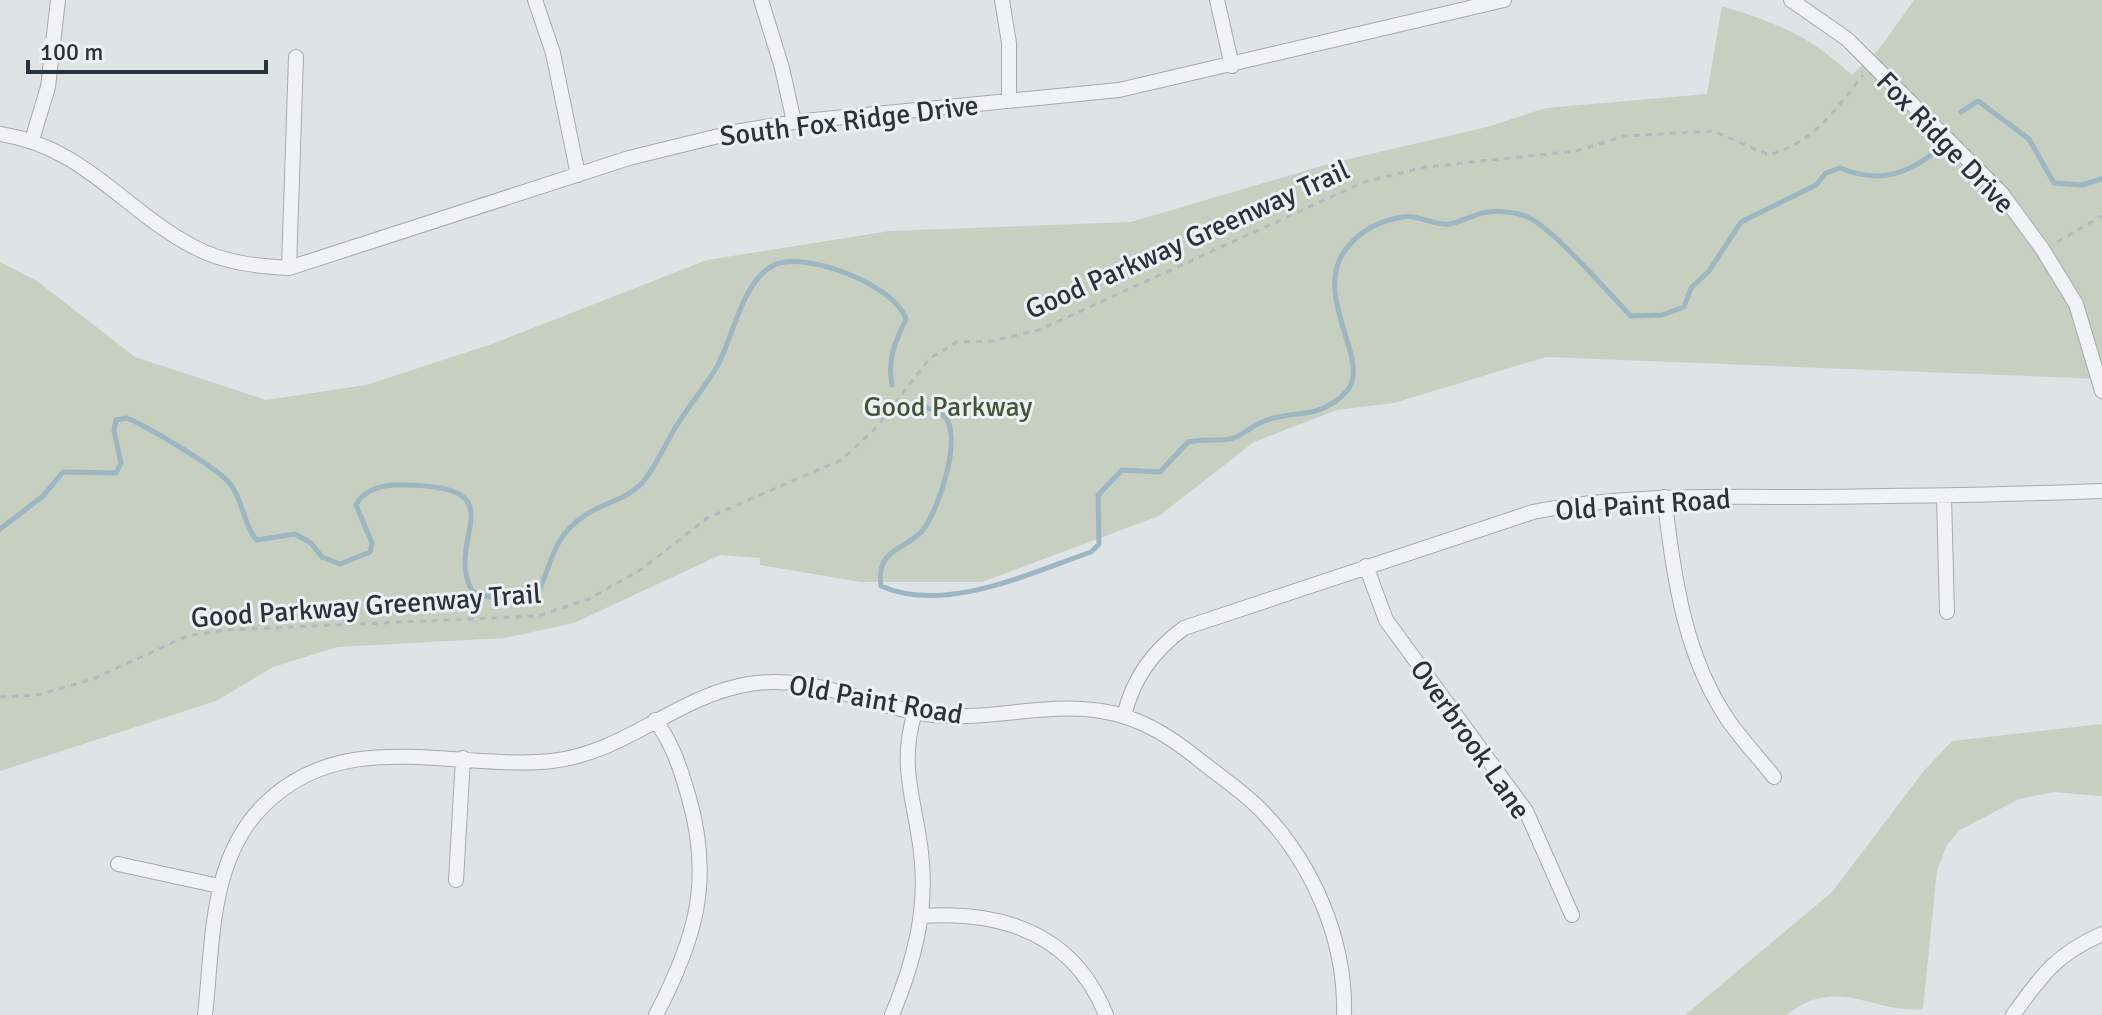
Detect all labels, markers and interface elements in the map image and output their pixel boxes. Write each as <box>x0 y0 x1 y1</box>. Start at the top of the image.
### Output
scale bar <box>28 24 266 74</box>
text: 100 m <box>40 37 103 67</box>
street label: Fox Ridge Drive <box>1869 65 2021 221</box>
street label: South Fox Ridge Drive <box>718 88 980 154</box>
street label: Good Parkway Greenway Trail <box>1020 153 1355 327</box>
park label: Good Parkway <box>864 390 1032 424</box>
street label: Old Paint Road <box>1554 482 1732 528</box>
street label: Good Parkway Greenway Trail <box>190 577 542 635</box>
street label: Overbrook Lane <box>1403 653 1538 826</box>
street label: Old Paint Road <box>786 668 965 732</box>

